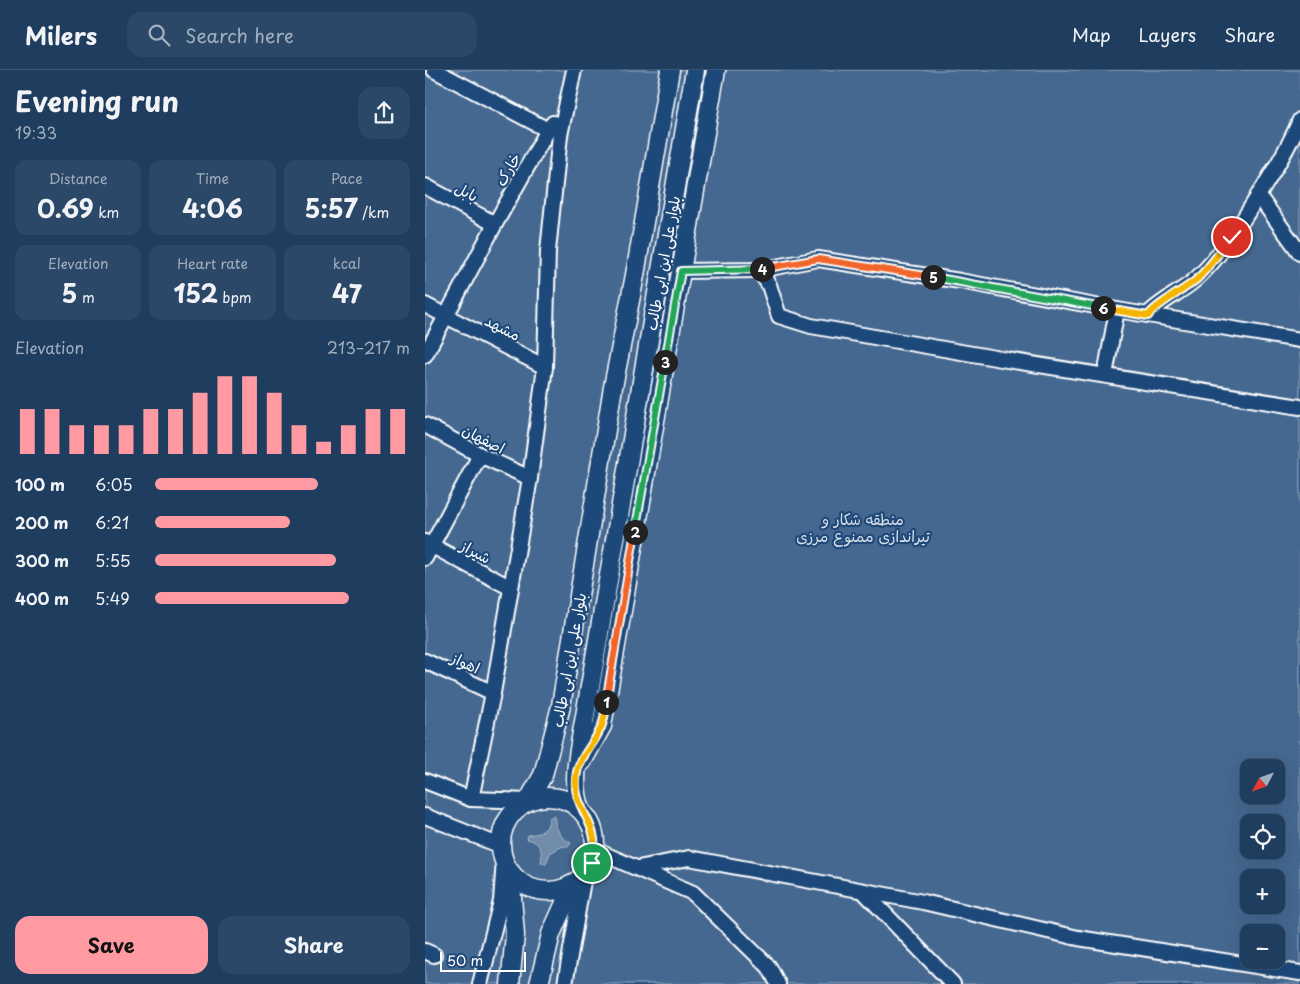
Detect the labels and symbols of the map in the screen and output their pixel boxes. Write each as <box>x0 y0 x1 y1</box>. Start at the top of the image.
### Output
street label: خارک <box>488 148 526 190</box>
street label: بابل <box>451 175 483 207</box>
street label: بلوار علی ابن ابی طالب <box>639 194 685 332</box>
pin <box>1211 216 1253 258</box>
pin: 4 <box>749 256 775 282</box>
pin: 5 <box>921 264 945 290</box>
pin: 6 <box>1091 296 1115 320</box>
street label: مشهد <box>481 308 525 346</box>
pin: 3 <box>653 350 677 374</box>
street label: اصفهان <box>459 417 509 459</box>
park label: منطقه شکار و تیراندازی ممنوع مرزی <box>796 507 930 547</box>
pin: 2 <box>623 520 647 544</box>
street label: شیراز <box>456 533 495 569</box>
street label: بلوار علی ابن ابی طالب <box>545 591 591 729</box>
street label: اهواز <box>447 645 484 679</box>
pin: 1 <box>593 690 619 714</box>
north arrow <box>1240 759 1285 804</box>
pin <box>571 842 613 884</box>
scale bar <box>440 949 526 972</box>

